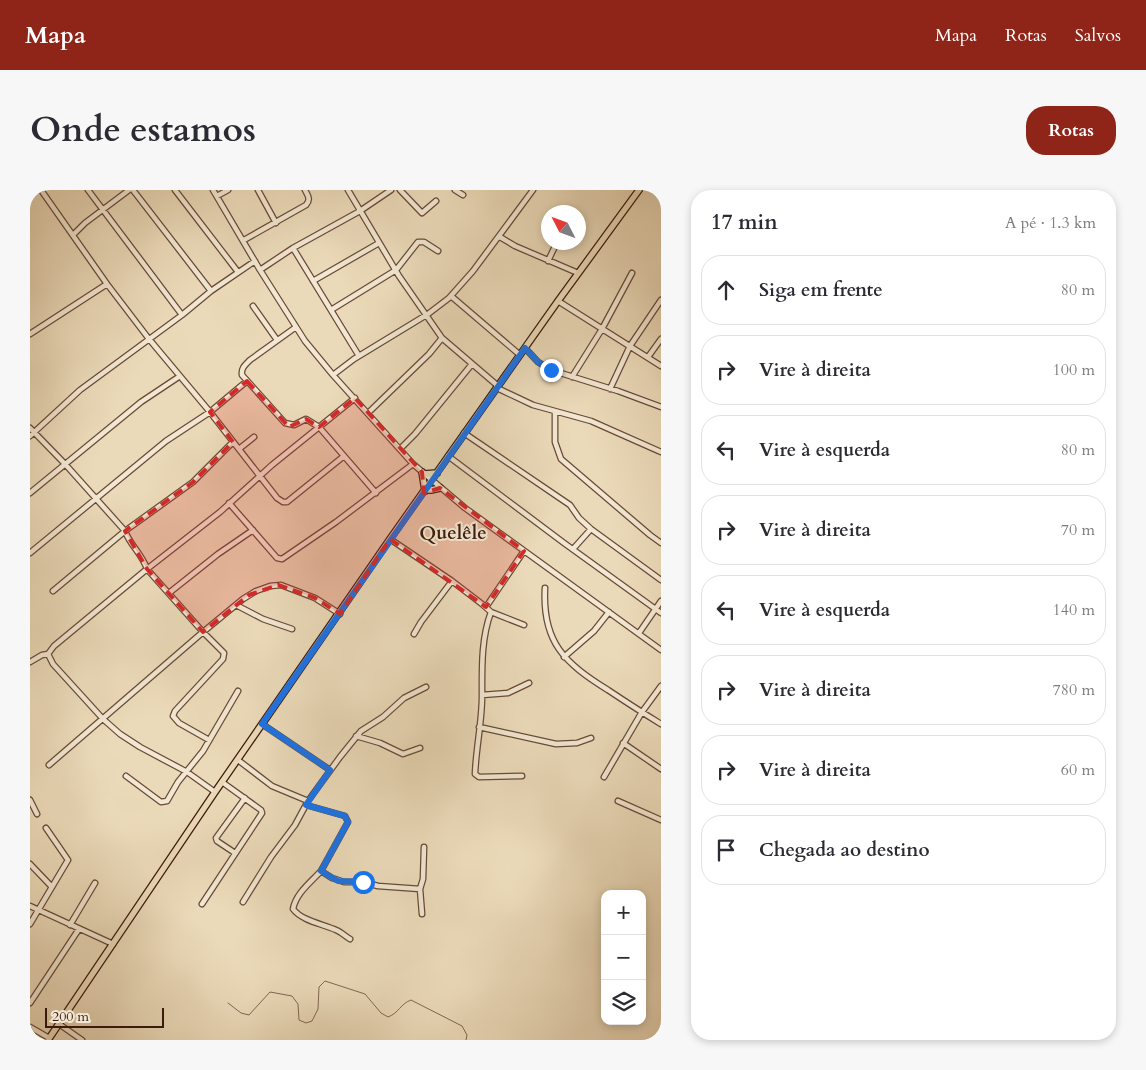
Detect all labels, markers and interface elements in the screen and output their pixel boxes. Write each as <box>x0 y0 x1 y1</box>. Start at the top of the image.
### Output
text: Mapa <box>25 19 86 52</box>
text: Mapa <box>935 23 977 48</box>
text: Rotas <box>1005 23 1047 48</box>
text: Salvos <box>1075 23 1121 48</box>
text: Onde estamos <box>30 106 256 154</box>
button: Rotas <box>1026 106 1116 155</box>
north arrow <box>541 205 586 250</box>
text: 17 min <box>711 208 778 237</box>
text: A pé · 1.3 km <box>1005 212 1096 234</box>
icon: ahead <box>712 276 740 304</box>
text: Siga em frente <box>759 277 883 303</box>
text: 80 m <box>1061 279 1095 301</box>
icon: right <box>712 356 740 384</box>
text: Vire à direita <box>759 357 871 383</box>
route end <box>540 359 563 382</box>
text: 100 m <box>1053 359 1095 381</box>
icon: left <box>712 436 740 464</box>
text: Vire à esquerda <box>759 437 890 463</box>
text: 80 m <box>1061 439 1095 461</box>
icon: right <box>712 516 740 544</box>
text: Vire à direita <box>759 517 871 543</box>
text: 70 m <box>1061 519 1095 541</box>
district label: Quelêle <box>419 520 487 546</box>
icon: left <box>712 596 740 624</box>
text: Vire à esquerda <box>759 597 890 623</box>
text: 140 m <box>1053 599 1095 621</box>
icon: right <box>712 676 740 704</box>
text: Vire à direita <box>759 677 871 703</box>
text: 780 m <box>1053 679 1095 701</box>
icon: right <box>712 756 740 784</box>
text: Vire à direita <box>759 757 871 783</box>
text: 60 m <box>1061 759 1095 781</box>
icon: arrive <box>712 836 740 864</box>
text: Chegada ao destino <box>759 837 930 863</box>
route start <box>352 871 375 894</box>
map controls <box>601 890 646 1025</box>
button: + <box>601 890 646 935</box>
button: − <box>601 935 646 980</box>
button: layers <box>601 980 646 1025</box>
scale bar <box>45 1005 164 1028</box>
text: 200 m <box>52 1007 89 1026</box>

